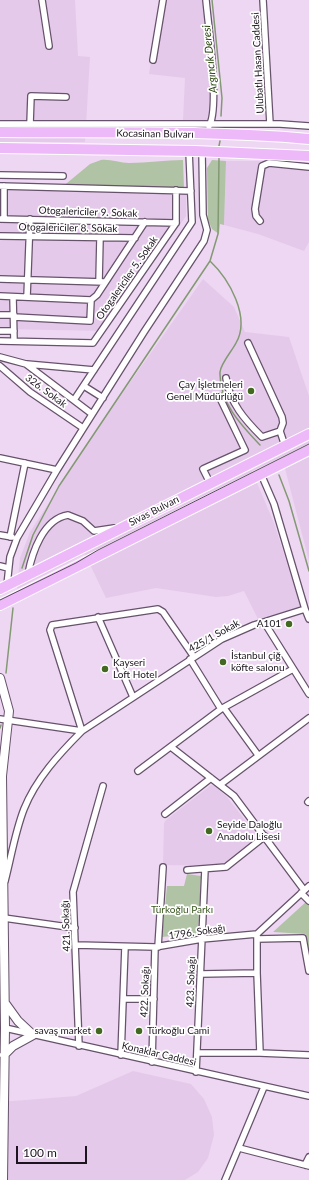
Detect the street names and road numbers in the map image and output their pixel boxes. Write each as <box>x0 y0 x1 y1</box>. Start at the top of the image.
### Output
street label: Ulubatlı Hasan Caddesi <box>249 12 267 114</box>
street label: Kocasinan Bulvarı <box>116 127 194 141</box>
street label: Otogalericiler 9. Sokak <box>38 204 138 220</box>
street label: Otogalericiler 8. Sokak <box>18 221 118 235</box>
street label: Otogalericiler 5. Sokak <box>94 234 160 322</box>
street label: 326. Sokak <box>23 372 69 410</box>
street label: Sivas Bulvarı <box>127 493 181 529</box>
street label: 425/1 Sokak <box>186 617 242 655</box>
street label: 421. Sokağı <box>59 900 73 952</box>
street label: 1796. Sokağı <box>168 922 226 942</box>
street label: 423. Sokağı <box>184 956 198 1008</box>
street label: 422. Sokağı <box>138 966 152 1018</box>
street label: Konaklar Caddesi <box>121 1040 197 1068</box>

